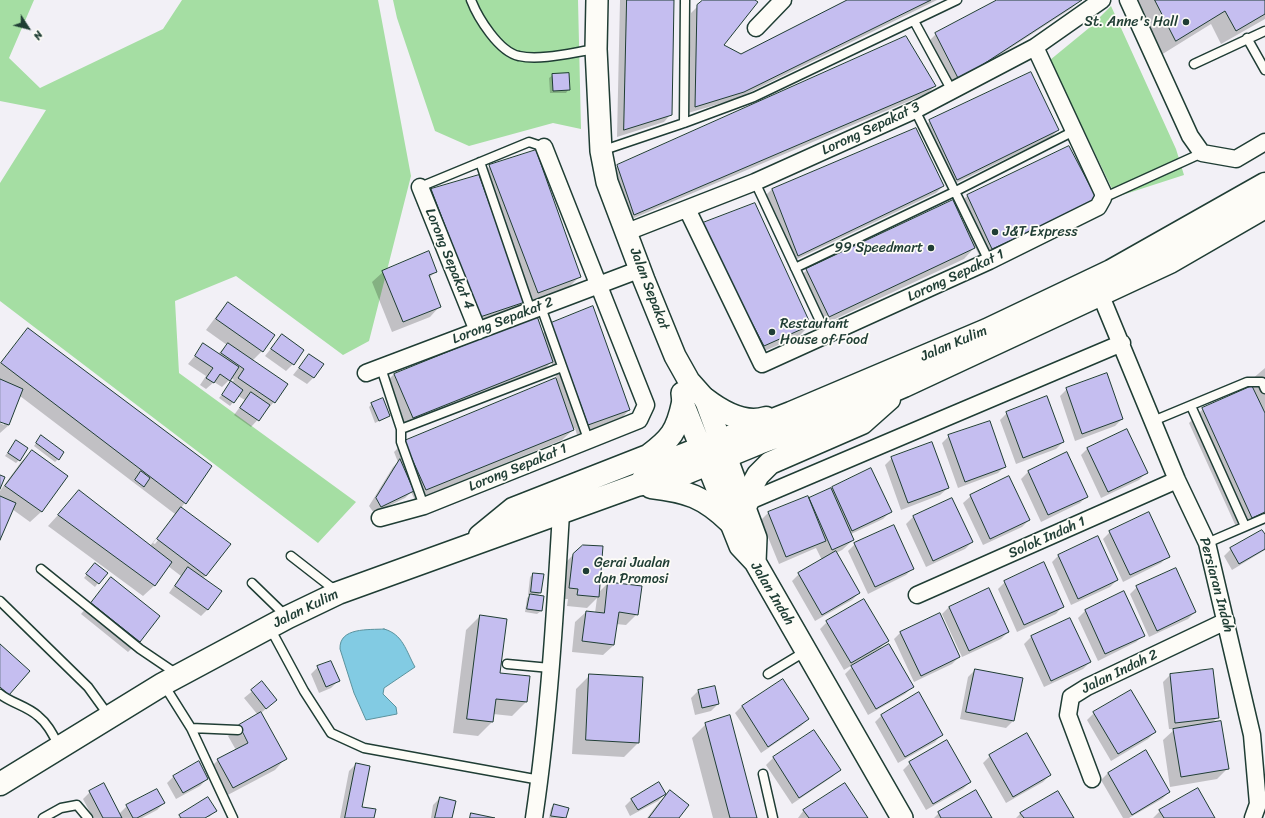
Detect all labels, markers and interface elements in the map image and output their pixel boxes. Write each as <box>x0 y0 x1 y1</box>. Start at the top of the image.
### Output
north arrow <box>8 8 48 48</box>
place label: St. Anne's Hall <box>1084 14 1178 30</box>
marker: St. Anne's Hall <box>1181 17 1191 27</box>
text: N <box>28 27 48 44</box>
street label: Lorong Sepakat 3 <box>819 99 923 159</box>
street label: Lorong Sepakat 4 <box>421 206 477 312</box>
place label: J&T Express <box>1003 224 1078 240</box>
marker: J&T Express <box>990 227 1000 237</box>
place label: 99 Speedmart <box>835 240 923 256</box>
marker: 99 Speedmart <box>926 243 936 253</box>
street label: Jalan Sepakat <box>626 246 672 332</box>
street label: Lorong Sepakat 1 <box>905 246 1007 306</box>
street label: Lorong Sepakat 2 <box>450 294 556 348</box>
place label: Restautant House of Food <box>780 316 868 348</box>
street label: Jalan Kulim <box>918 323 990 365</box>
marker: Restautant House of Food <box>767 327 777 337</box>
street label: Lorong Sepakat 1 <box>466 441 570 495</box>
street label: Solok Indah 1 <box>1006 514 1088 562</box>
street label: Persiaran Indah <box>1195 536 1237 634</box>
place label: Gerai Jualan dan Promosi <box>594 555 670 588</box>
street label: Jalan Indah <box>747 559 797 629</box>
marker: Gerai Jualan dan Promosi <box>581 566 591 576</box>
street label: Jalan Kulim <box>271 586 341 632</box>
street label: Jalan Indah 2 <box>1079 646 1161 698</box>

